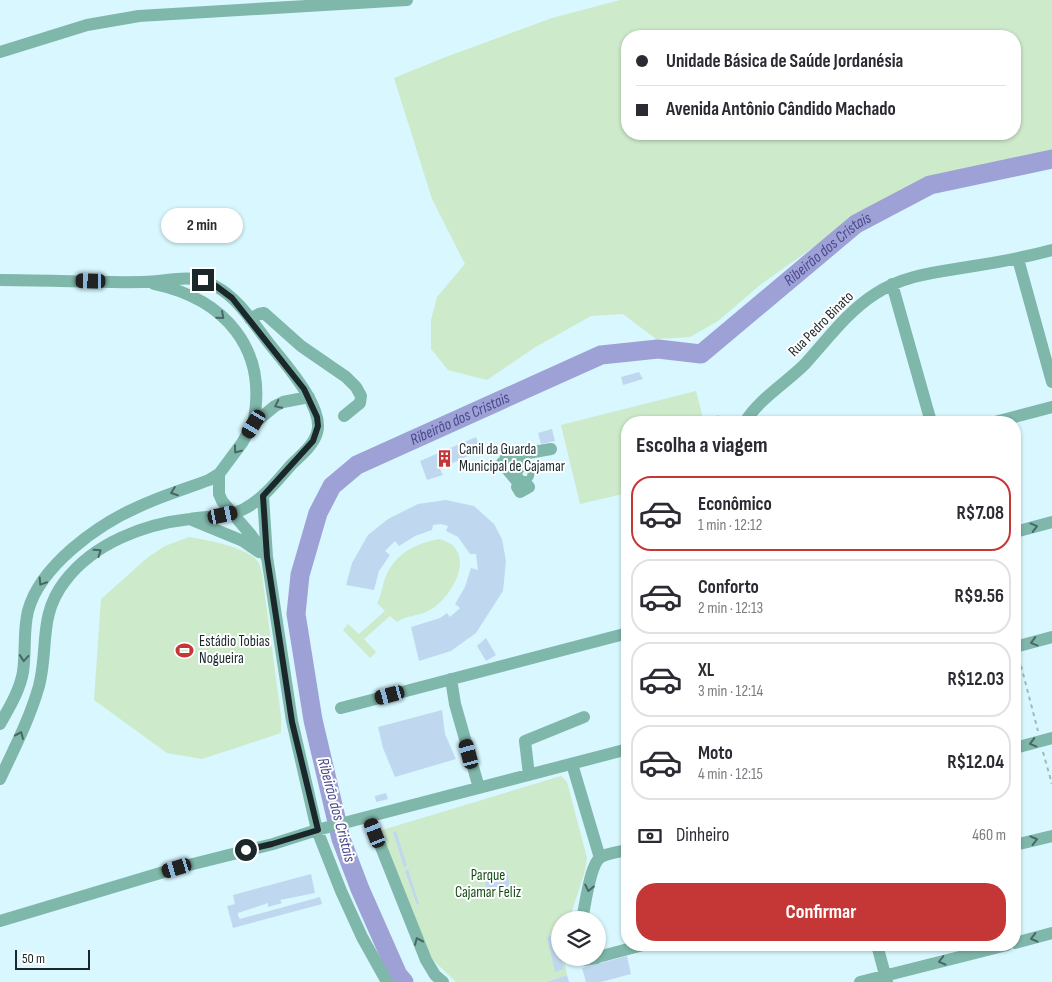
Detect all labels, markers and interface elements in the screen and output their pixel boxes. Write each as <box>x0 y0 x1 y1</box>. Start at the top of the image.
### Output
text: Unidade Básica de Saúde Jordanésia <box>666 50 903 73</box>
text: Avenida Antônio Cândido Machado <box>666 98 896 121</box>
callout: 2 min <box>162 208 244 242</box>
water label: Ribeirão dos Cristais <box>780 208 875 290</box>
text: 2 min <box>187 216 217 235</box>
route end <box>192 269 214 291</box>
car <box>75 273 106 289</box>
street label: Rua Pedro Binato <box>784 287 858 361</box>
one-way arrow <box>216 310 225 319</box>
water label: Ribeirão dos Cristais <box>407 388 513 449</box>
one-way arrow <box>275 399 284 409</box>
car <box>239 407 268 441</box>
text: Escolha a viagem <box>636 432 768 459</box>
place label: Canil da Guarda Municipal de Cajamar <box>459 440 566 476</box>
one-way arrow <box>235 444 243 453</box>
building icon: Canil da Guarda Municipal de Cajamar <box>435 448 455 468</box>
one-way arrow <box>170 486 179 496</box>
icon: car <box>638 491 683 536</box>
text: Econômico <box>698 493 772 516</box>
text: R$7.08 <box>957 502 1004 525</box>
car <box>206 505 239 525</box>
text: 1 min · 12:12 <box>698 516 762 535</box>
one-way arrow <box>1029 522 1038 533</box>
one-way arrow <box>92 549 102 558</box>
icon: car <box>638 574 683 619</box>
text: Conforto <box>698 576 759 599</box>
one-way arrow <box>39 577 49 586</box>
text: R$9.56 <box>955 585 1004 608</box>
text: 2 min · 12:13 <box>698 599 763 618</box>
place label: Estádio Tobias Nogueira <box>199 632 270 668</box>
one-way arrow <box>1029 636 1038 647</box>
sports icon: Estádio Tobias Nogueira <box>175 640 195 660</box>
one-way arrow <box>19 655 30 663</box>
icon: car <box>638 657 683 702</box>
text: XL <box>698 659 714 682</box>
text: R$12.03 <box>948 668 1004 691</box>
text: 3 min · 12:14 <box>698 682 763 701</box>
car <box>373 684 406 706</box>
one-way arrow <box>14 731 25 740</box>
one-way arrow <box>1029 737 1038 748</box>
car <box>457 738 480 770</box>
icon: car <box>638 740 683 785</box>
text: Moto <box>698 742 733 765</box>
text: R$12.04 <box>947 751 1004 774</box>
water label: Ribeirão dos Cristais <box>313 756 359 864</box>
text: 4 min · 12:15 <box>698 765 763 784</box>
car <box>362 816 387 850</box>
icon: cash <box>636 822 664 850</box>
text: Dinheiro <box>676 824 729 847</box>
text: 460 m <box>972 826 1006 845</box>
one-way arrow <box>1029 836 1037 846</box>
route start <box>235 839 257 861</box>
car <box>160 856 193 880</box>
park label: Parque Cajamar Feliz <box>455 866 522 902</box>
button: Confirmar <box>636 883 1006 941</box>
one-way arrow <box>584 884 595 893</box>
map controls <box>551 911 606 966</box>
button: layers <box>551 911 606 966</box>
one-way arrow <box>1029 932 1038 943</box>
one-way arrow <box>413 937 424 946</box>
scale bar <box>15 947 90 970</box>
text: 50 m <box>22 950 45 967</box>
one-way arrow <box>938 955 947 966</box>

